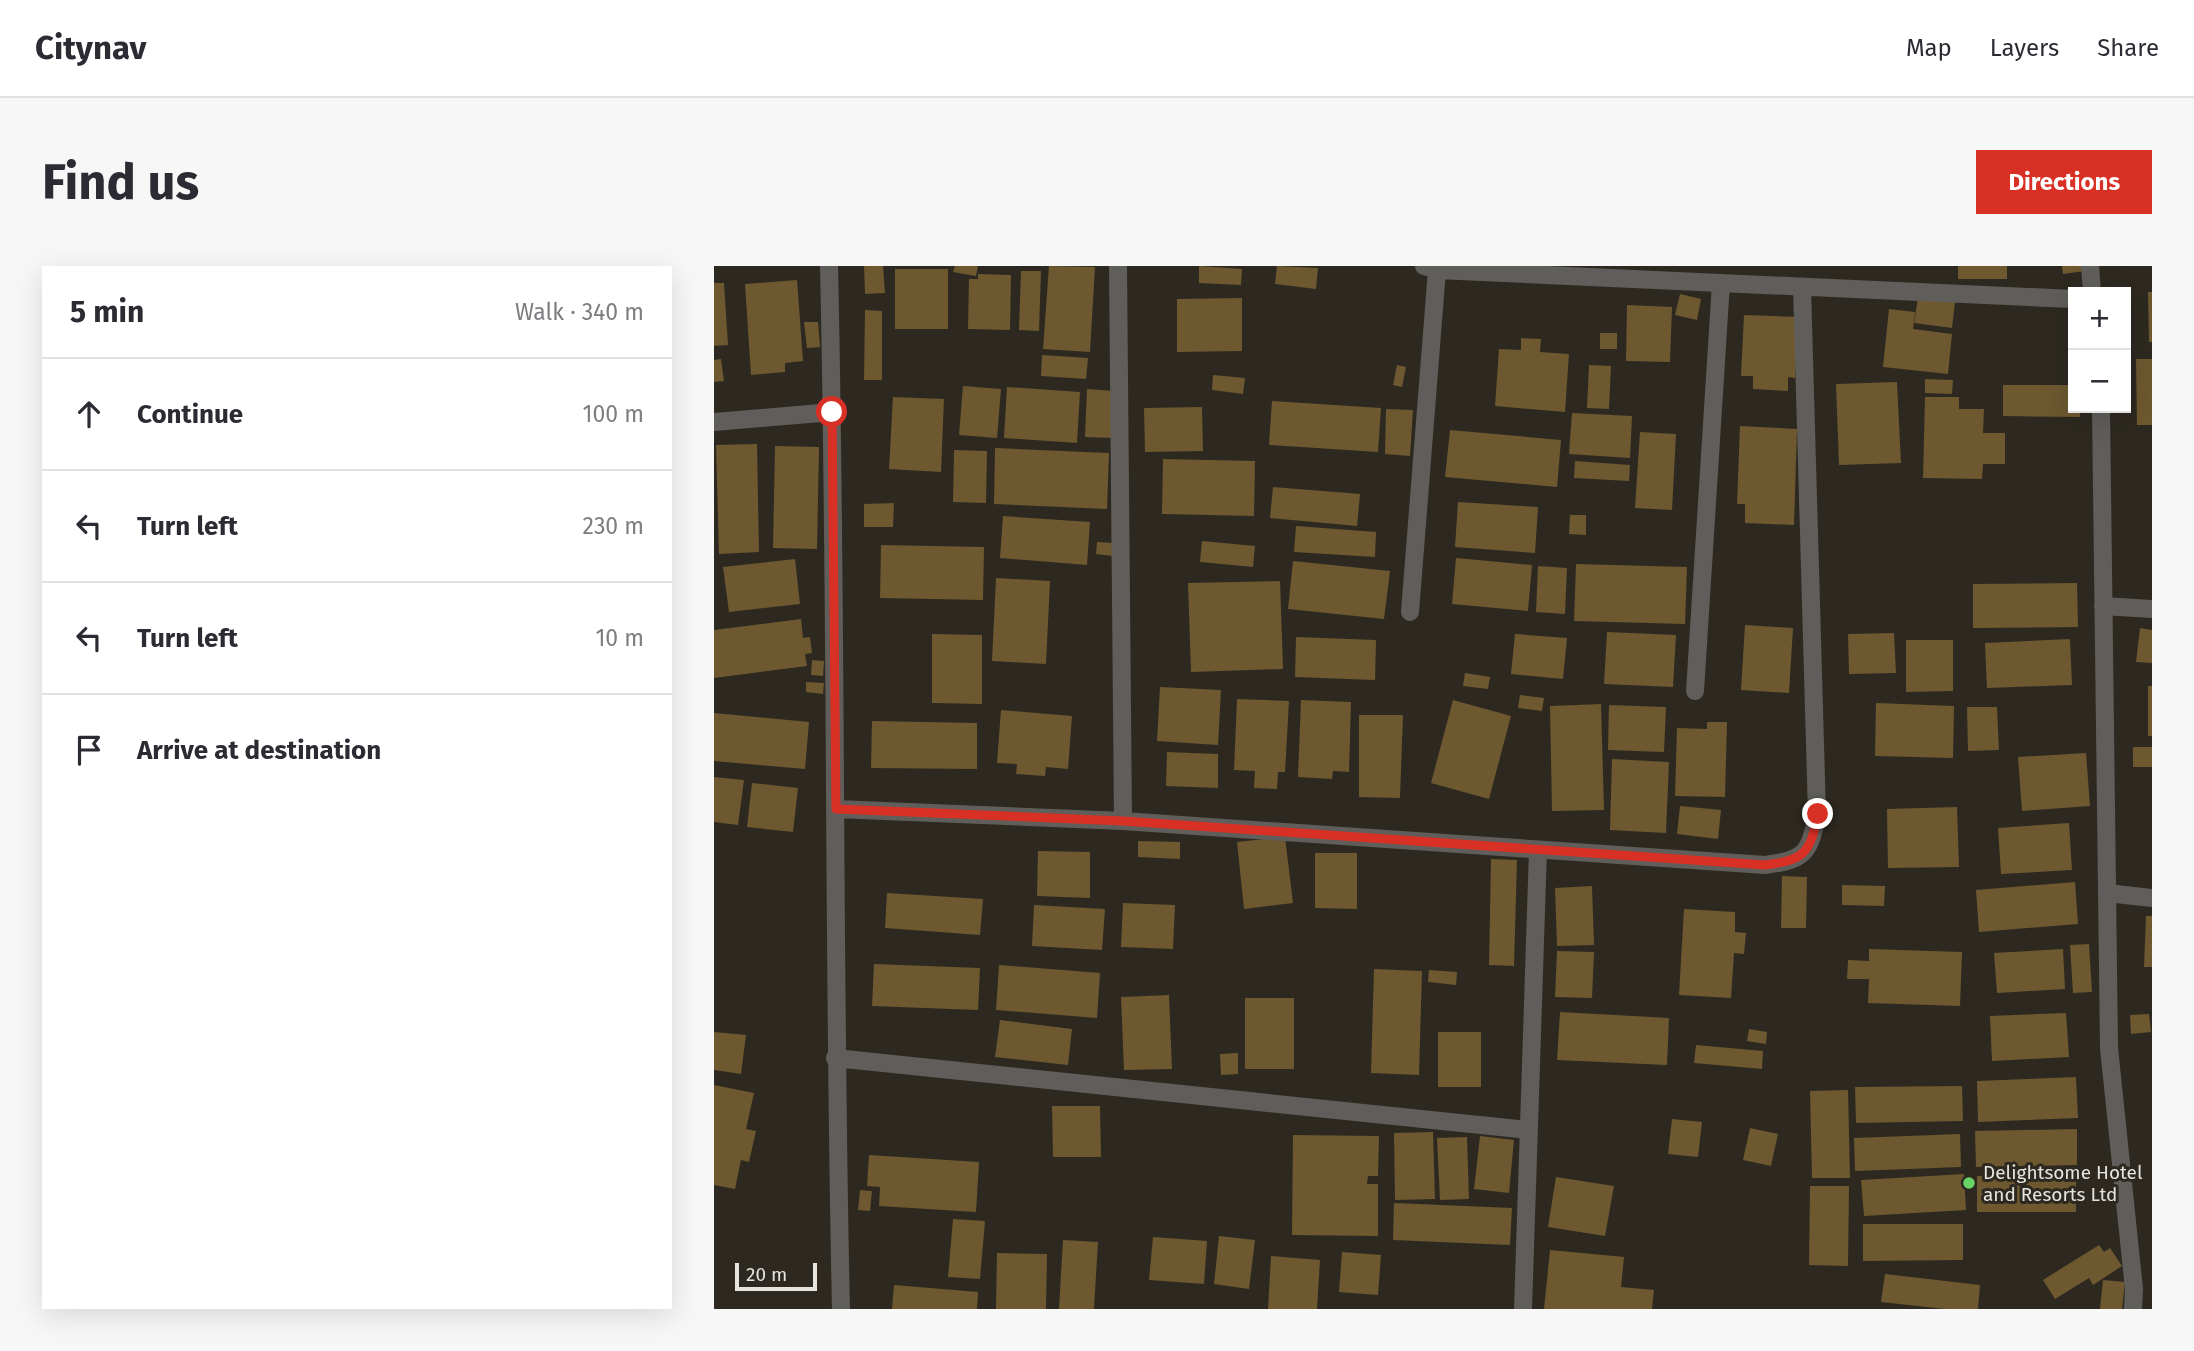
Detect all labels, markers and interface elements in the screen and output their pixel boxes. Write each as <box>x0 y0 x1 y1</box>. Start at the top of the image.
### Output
text: Citynav <box>35 28 147 68</box>
text: Map <box>1906 34 1952 62</box>
text: Layers <box>1990 34 2059 62</box>
text: Share <box>2097 34 2159 62</box>
button: Directions <box>1976 150 2152 214</box>
text: Find us <box>42 153 199 212</box>
map controls <box>2068 287 2131 413</box>
button: + <box>2068 287 2131 350</box>
text: 5 min <box>70 294 144 330</box>
text: Walk · 340 m <box>515 298 644 326</box>
button: − <box>2068 350 2131 413</box>
icon: ahead <box>70 395 108 433</box>
route start <box>816 396 847 427</box>
text: Continue <box>137 399 243 430</box>
text: 100 m <box>583 400 644 428</box>
icon: left <box>70 507 108 545</box>
text: Turn left <box>137 511 238 542</box>
text: 230 m <box>583 512 644 540</box>
icon: left <box>70 619 108 657</box>
text: Turn left <box>137 623 238 654</box>
text: 10 m <box>595 624 644 652</box>
icon: arrive <box>70 731 108 769</box>
text: Arrive at destination <box>137 735 381 766</box>
route end <box>1802 798 1833 829</box>
place label: Delightsome Hotel and Resorts Ltd <box>1983 1161 2143 1206</box>
marker: Delightsome Hotel and Resorts Ltd <box>1961 1175 1977 1191</box>
scale bar <box>735 1260 817 1292</box>
text: 20 m <box>746 1263 787 1286</box>

